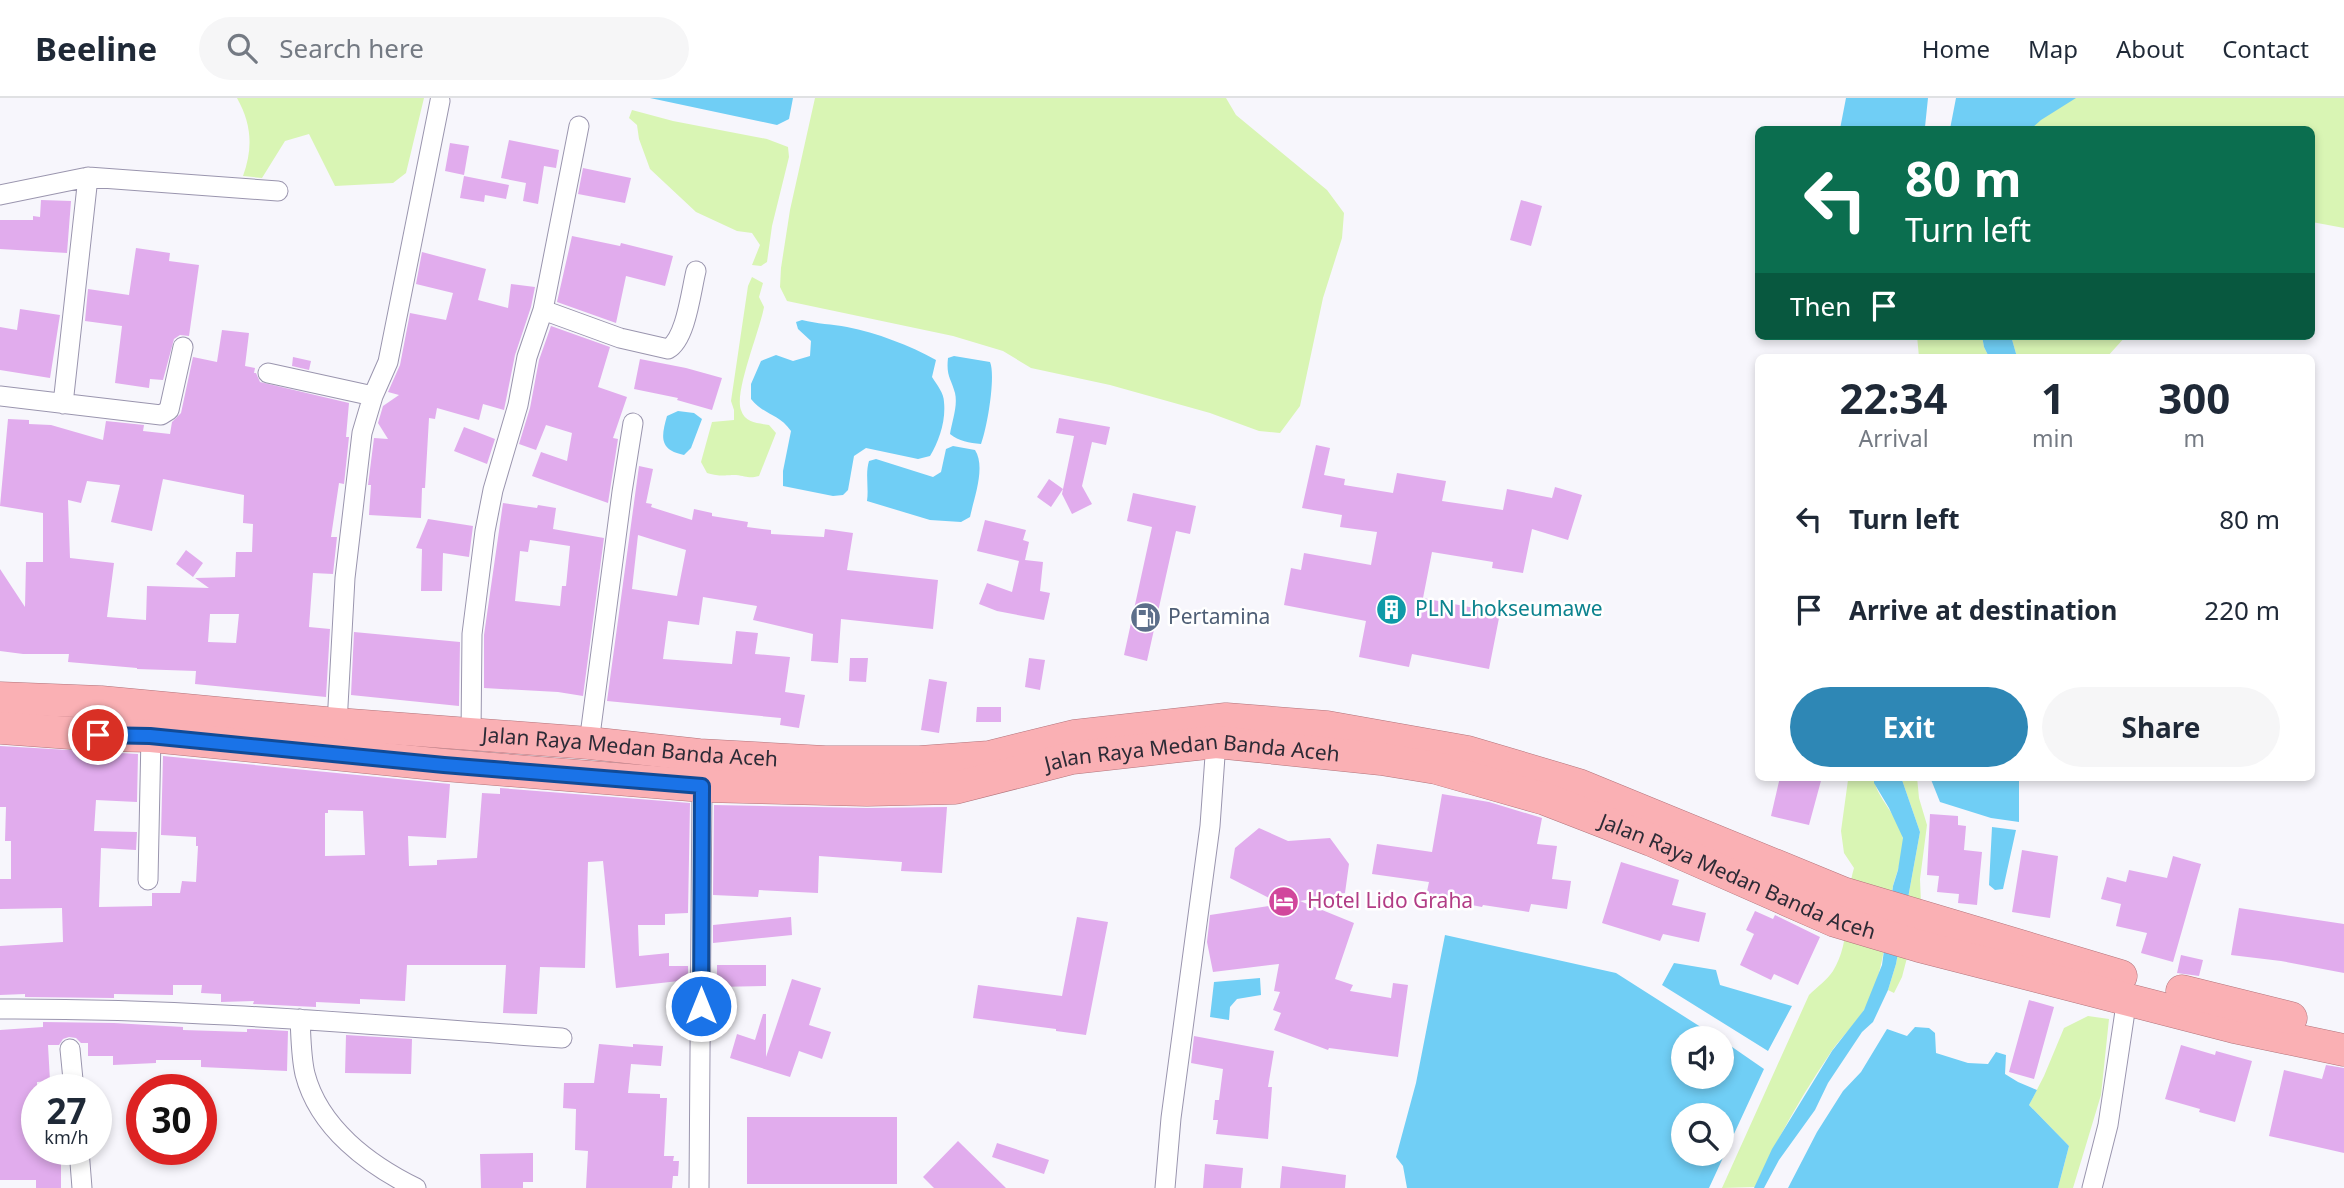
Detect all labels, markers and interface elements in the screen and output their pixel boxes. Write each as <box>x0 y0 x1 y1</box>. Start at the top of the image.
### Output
search box <box>199 17 689 80</box>
text: Beeline <box>35 26 157 71</box>
icon: search <box>223 29 261 67</box>
text: Search here <box>279 30 424 66</box>
text: Home <box>1922 32 1990 65</box>
text: Map <box>2028 32 2078 65</box>
text: About <box>2116 32 2184 65</box>
text: Contact <box>2222 32 2309 65</box>
text: 80 m <box>1905 145 2022 211</box>
icon: left <box>1790 154 1881 245</box>
text: Turn left <box>1905 208 2031 251</box>
icon: arrive <box>1865 287 1903 325</box>
text: Then <box>1790 288 1851 324</box>
text: 22:34 <box>1840 369 1947 426</box>
text: 1 <box>2041 369 2065 426</box>
text: 300 <box>2158 369 2230 426</box>
text: Arrival <box>1858 422 1929 454</box>
text: min <box>2032 422 2074 454</box>
text: m <box>2184 422 2205 454</box>
icon: left <box>1790 500 1828 538</box>
text: Turn left <box>1849 501 1960 537</box>
text: 80 m <box>2219 501 2280 537</box>
icon: arrive <box>1790 591 1828 629</box>
building icon: PLN Lhokseumawe <box>1375 592 1409 626</box>
text: Arrive at destination <box>1849 592 2118 628</box>
text: 220 m <box>2204 592 2280 628</box>
place label: PLN Lhokseumawe <box>1415 594 1603 622</box>
fuel station icon: Pertamina <box>1128 600 1162 634</box>
place label: Pertamina <box>1168 602 1270 630</box>
button: Exit <box>1790 687 2028 767</box>
button: Share <box>2042 687 2280 767</box>
pin <box>68 705 128 765</box>
icon: arrive <box>79 716 117 754</box>
street label: Jalan Raya Medan Banda Aceh <box>479 720 779 772</box>
street label: Jalan Raya Medan Banda Aceh <box>1039 727 1341 778</box>
street label: Jalan Raya Medan Banda Aceh <box>1594 806 1879 945</box>
hotel icon: Hotel Lido Graha <box>1267 884 1301 918</box>
place label: Hotel Lido Graha <box>1307 886 1473 914</box>
position arrow <box>664 969 738 1043</box>
map controls <box>1671 1026 1734 1166</box>
button: sound <box>1671 1026 1734 1089</box>
speed limit sign: 30 <box>126 1074 217 1165</box>
text: 27 <box>46 1087 87 1134</box>
button: search <box>1671 1103 1734 1166</box>
text: km/h <box>44 1125 89 1149</box>

